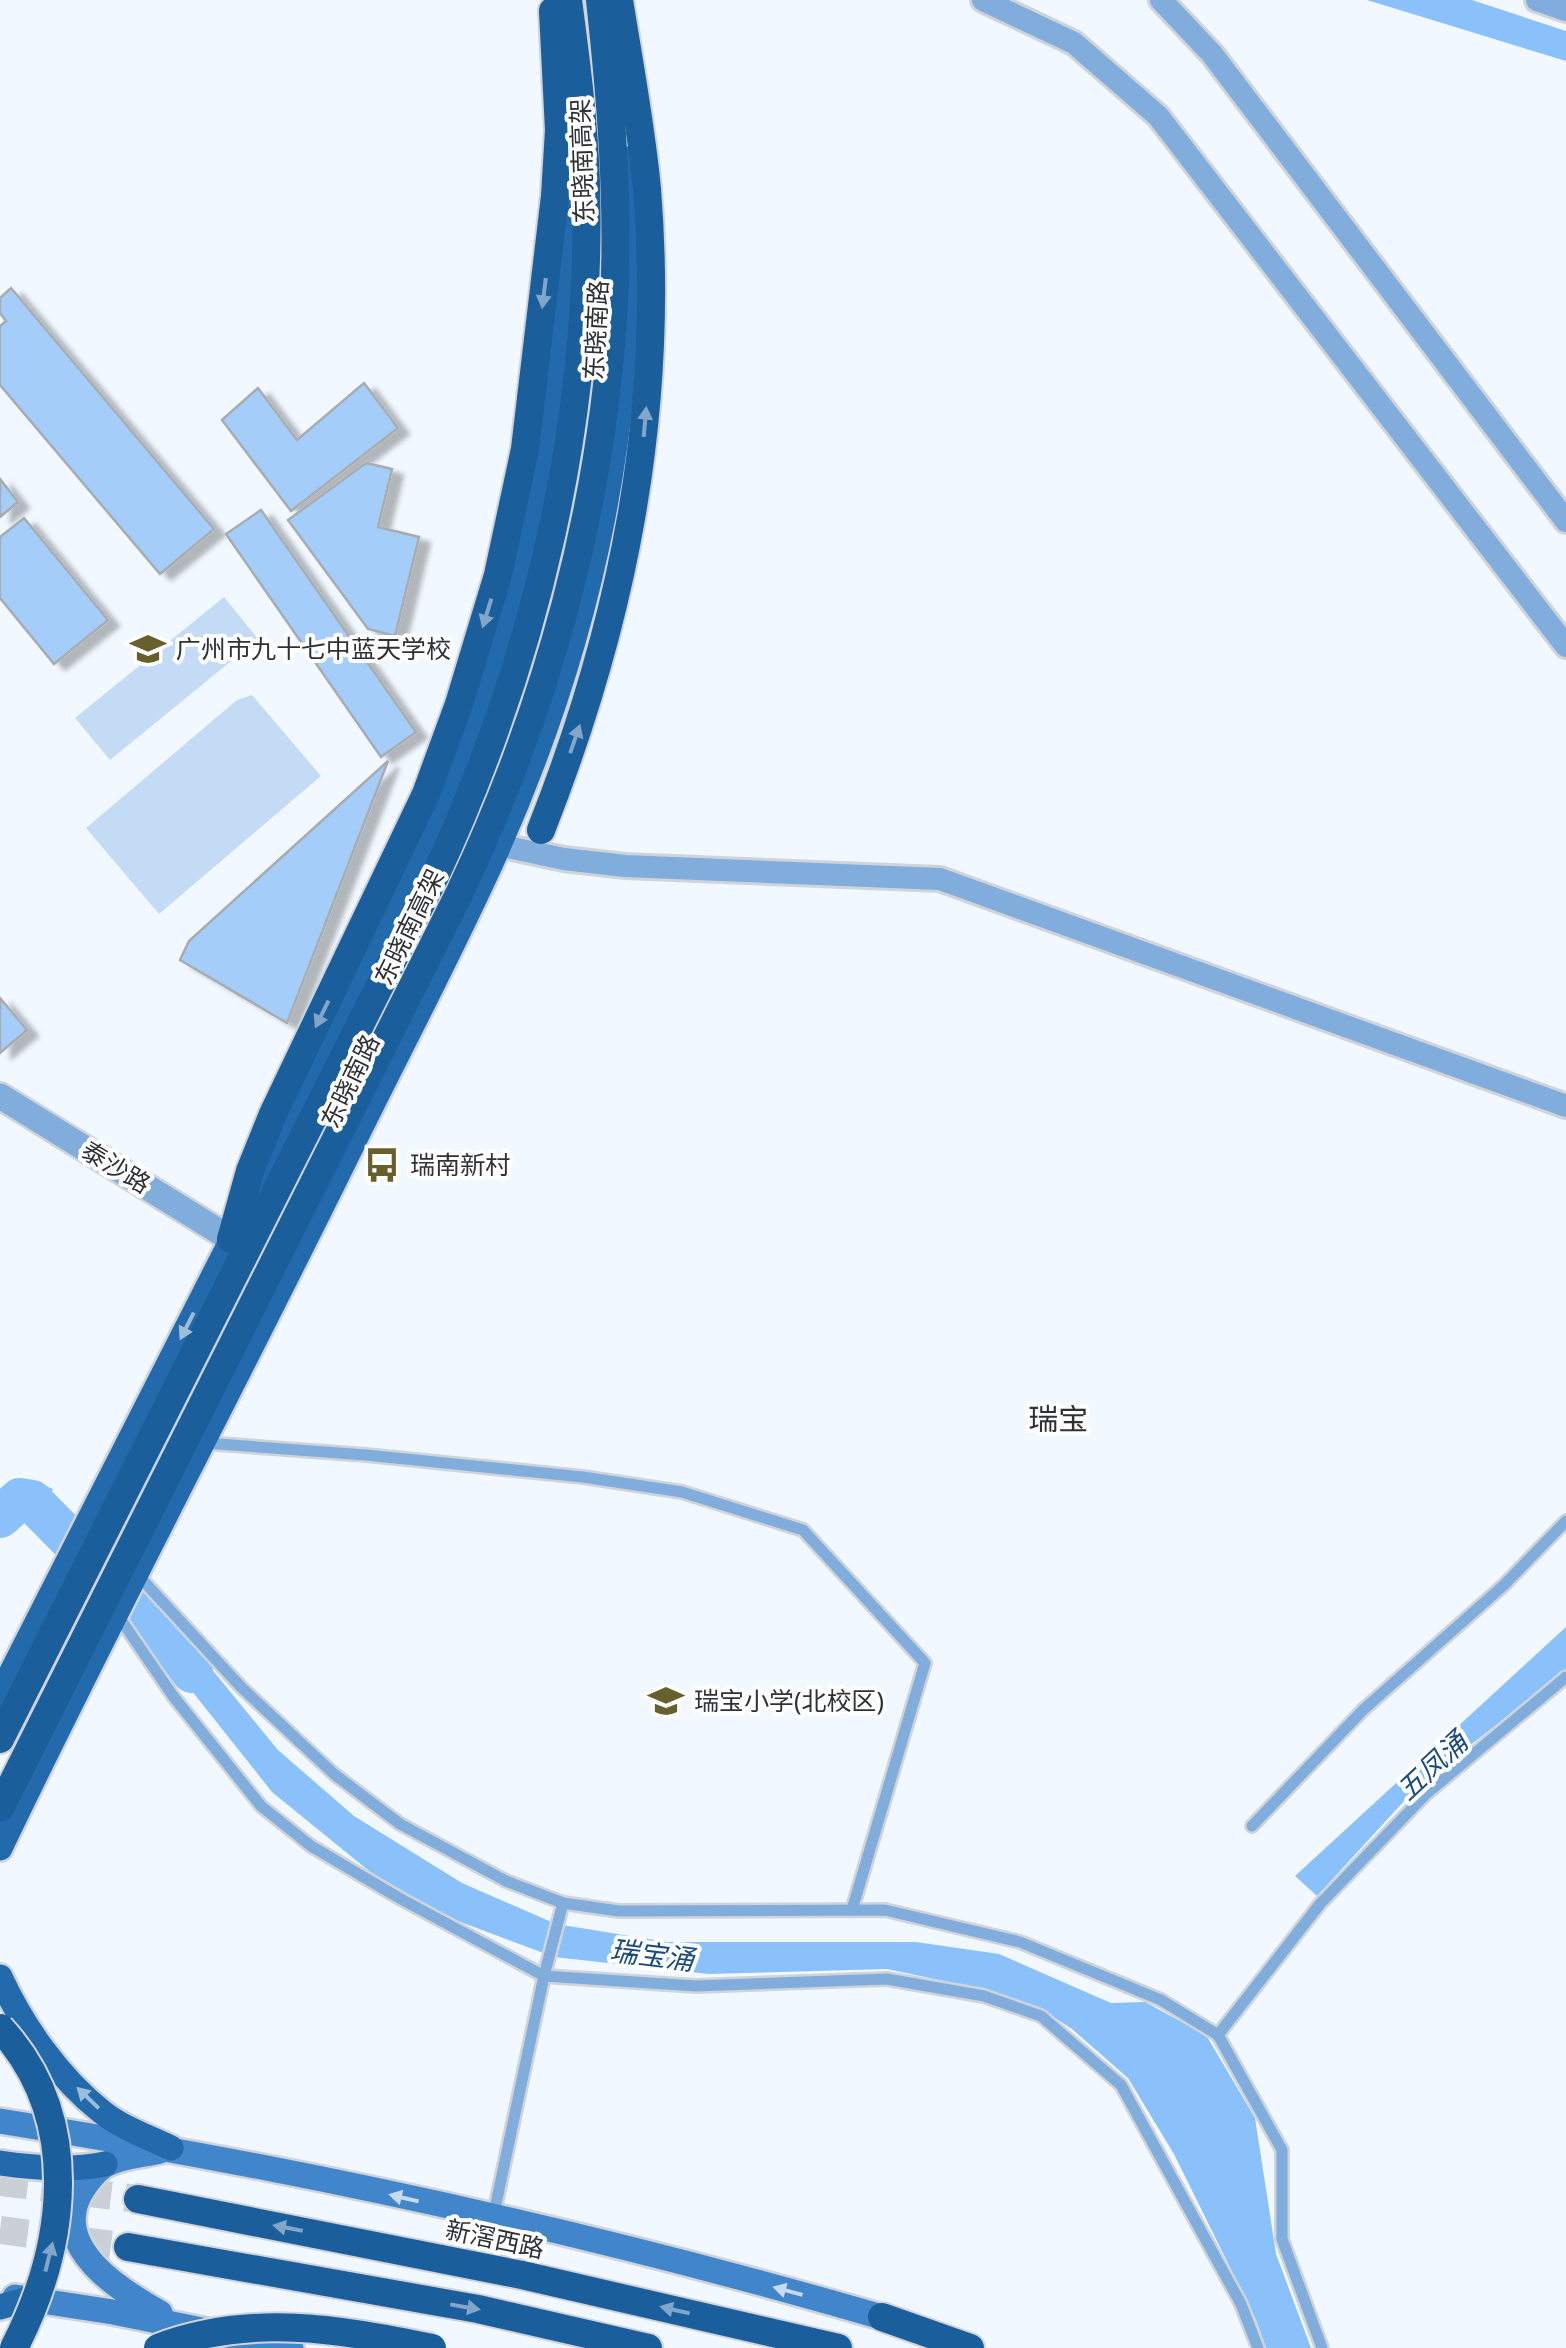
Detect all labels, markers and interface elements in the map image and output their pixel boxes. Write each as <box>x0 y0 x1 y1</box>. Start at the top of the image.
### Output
street label: 东晓南高架 <box>562 98 600 224</box>
one-way arrow <box>536 278 552 309</box>
street label: 东晓南路 <box>575 279 615 381</box>
one-way arrow <box>638 406 654 438</box>
one-way arrow <box>479 598 494 628</box>
school or university icon: 广州市九十七中蓝天学校 <box>129 630 167 668</box>
place label: 广州市九十七中蓝天学校 <box>176 631 451 665</box>
one-way arrow <box>568 723 583 753</box>
street label: 东晓南高架 <box>365 863 451 990</box>
one-way arrow <box>313 1000 330 1029</box>
street label: 东晓南路 <box>312 1028 386 1133</box>
street label: 泰沙路 <box>76 1132 157 1200</box>
bus stop icon: 瑞南新村 <box>363 1146 401 1184</box>
place label: 瑞南新村 <box>410 1147 510 1181</box>
one-way arrow <box>179 1311 196 1340</box>
district label: 瑞宝 <box>1028 1398 1088 1439</box>
school or university icon: 瑞宝小学(北校区) <box>647 1682 685 1720</box>
place label: 瑞宝小学(北校区) <box>694 1683 884 1717</box>
water label: 五凤涌 <box>1388 1721 1477 1808</box>
water label: 瑞宝涌 <box>608 1930 699 1978</box>
one-way arrow <box>76 2087 100 2110</box>
one-way arrow <box>388 2190 419 2205</box>
street label: 新滘西路 <box>443 2211 548 2265</box>
one-way arrow <box>273 2219 304 2235</box>
one-way arrow <box>42 2242 57 2273</box>
one-way arrow <box>772 2283 803 2299</box>
one-way arrow <box>450 2300 481 2315</box>
one-way arrow <box>659 2302 690 2317</box>

